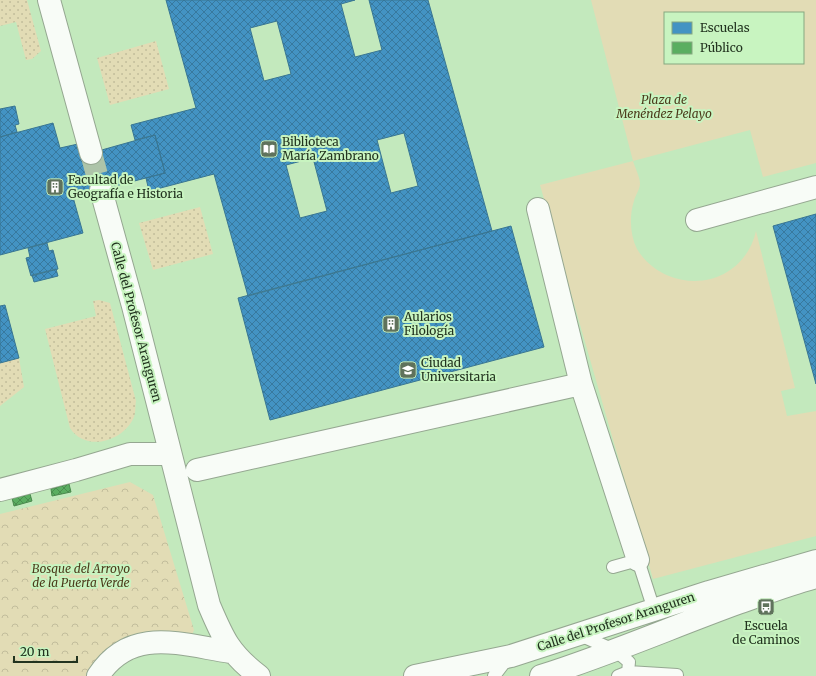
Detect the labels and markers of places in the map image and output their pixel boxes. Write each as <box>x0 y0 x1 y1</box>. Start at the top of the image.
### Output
place label: Biblioteca María Zambrano <box>282 134 379 163</box>
library icon: Biblioteca María Zambrano <box>259 139 279 159</box>
place label: Facultad de Geografía e Historia <box>68 172 184 201</box>
building icon: Facultad de Geografía e Historia <box>45 177 65 197</box>
place label: Aularios Filología <box>403 309 455 338</box>
building icon: Aularios Filología <box>381 314 401 334</box>
place label: Ciudad Universitaria <box>421 355 497 384</box>
school or university icon: Ciudad Universitaria <box>398 360 418 380</box>
bus stop icon: Escuela de Caminos <box>756 597 776 617</box>
place label: Escuela de Caminos <box>732 618 800 647</box>

